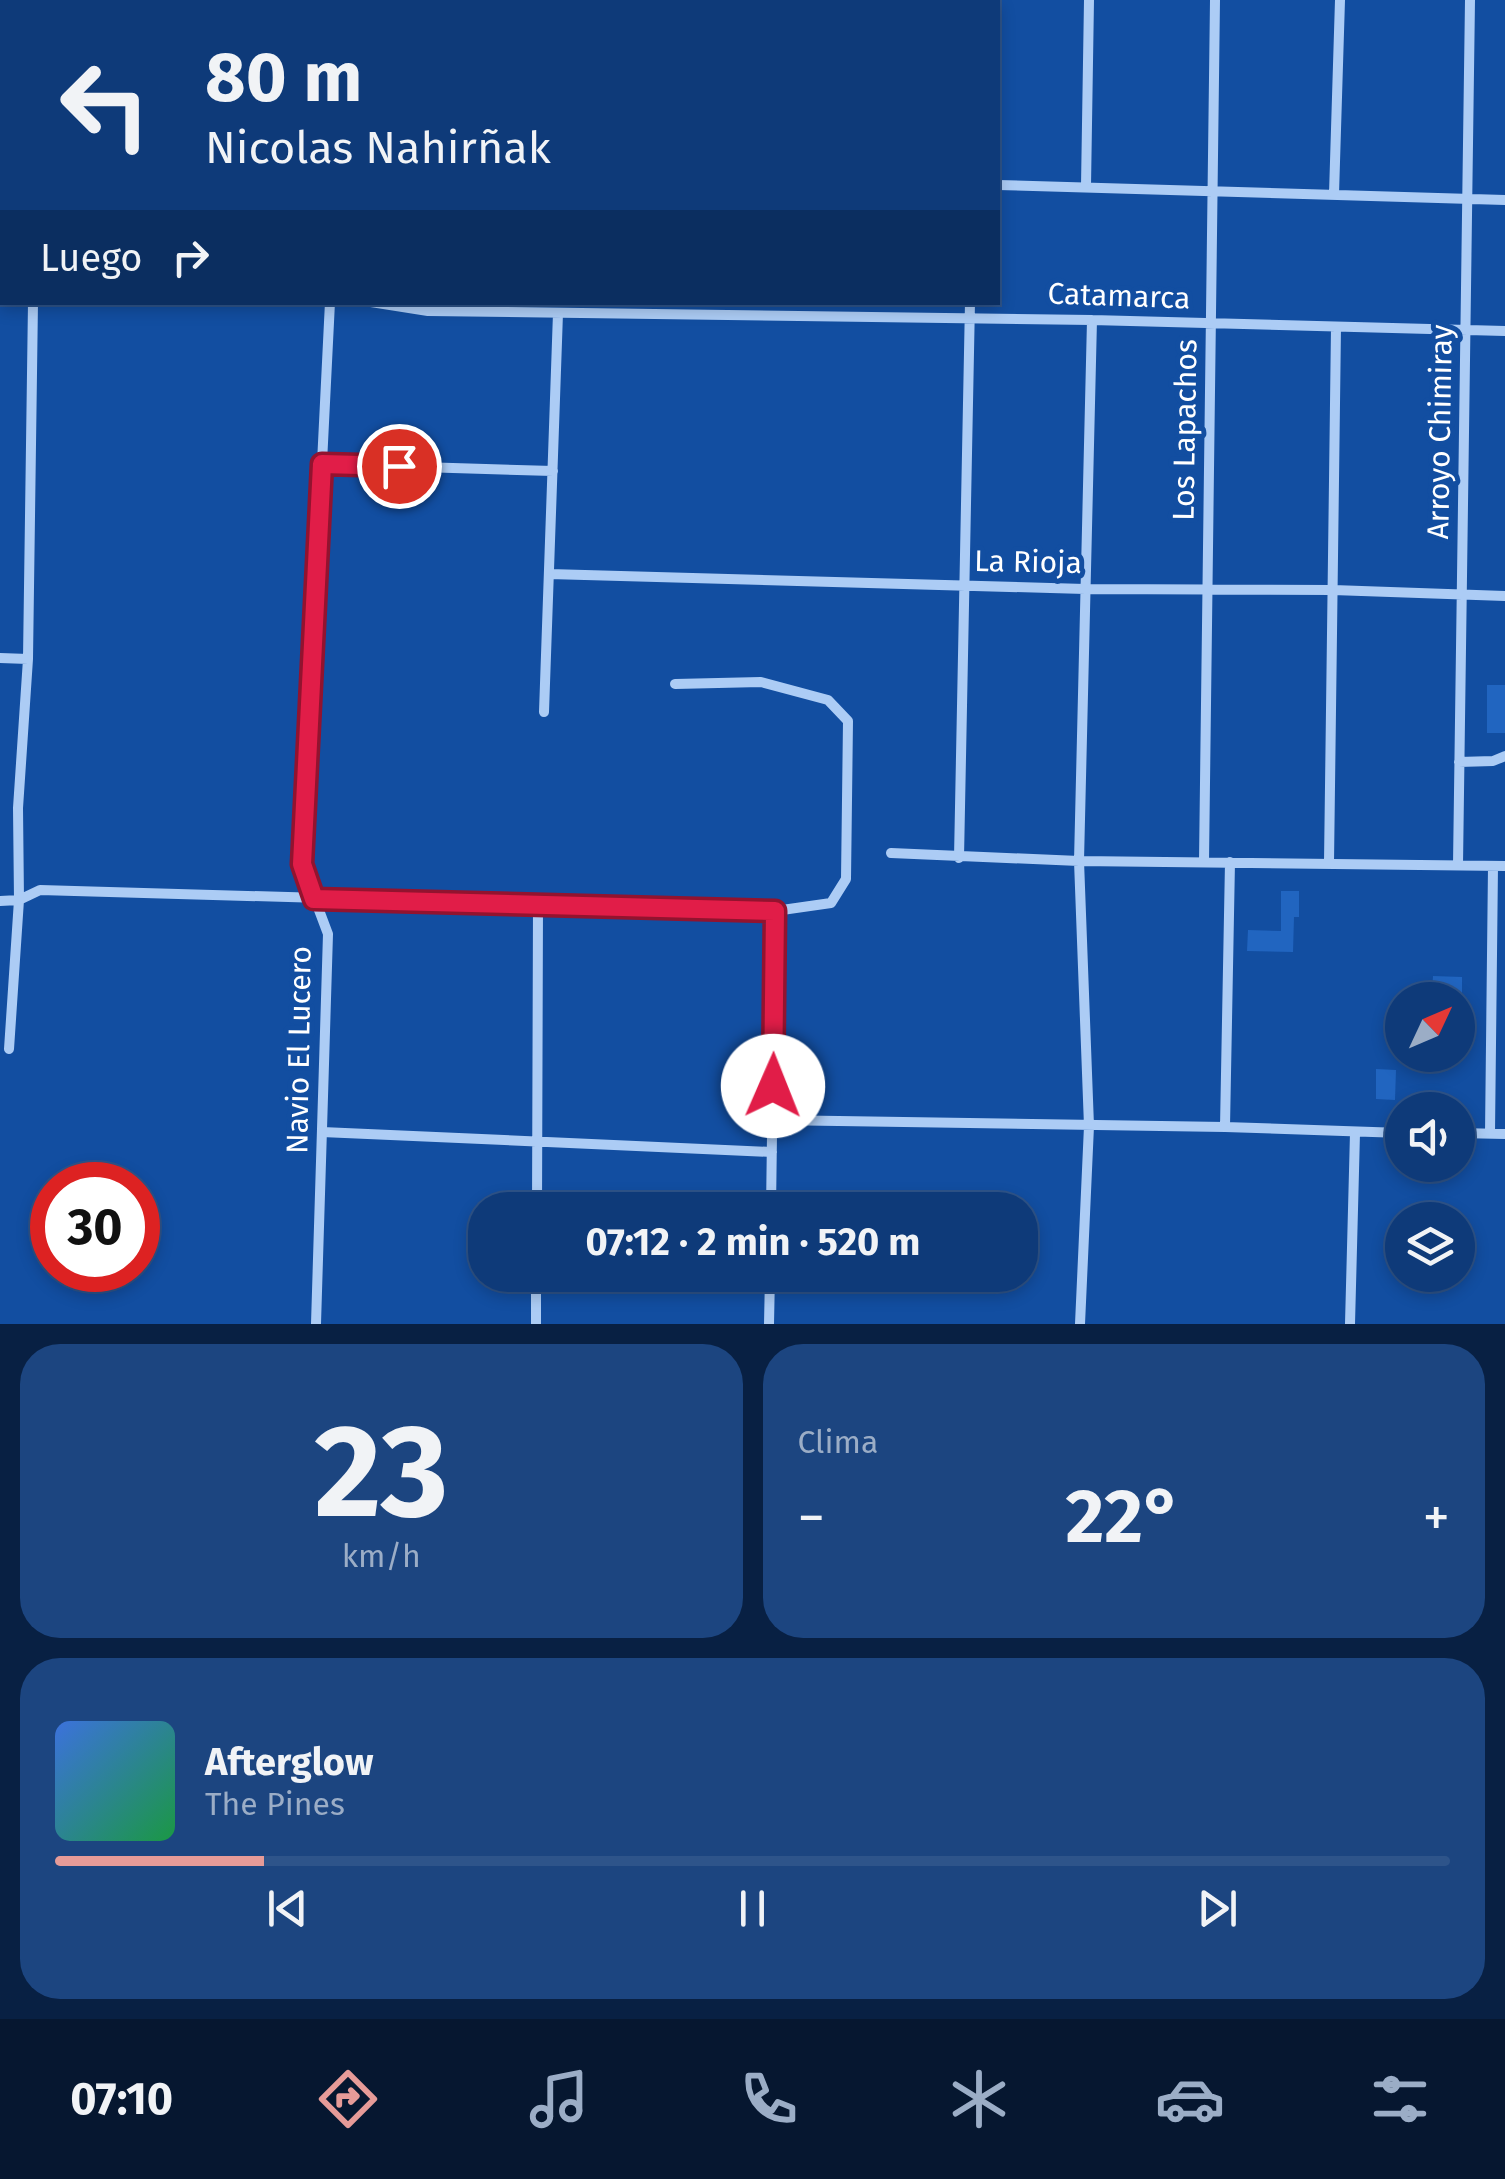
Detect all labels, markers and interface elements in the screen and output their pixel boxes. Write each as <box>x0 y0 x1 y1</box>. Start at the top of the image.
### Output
text: 80 m <box>205 36 362 120</box>
icon: left <box>40 40 170 170</box>
text: Nicolas Nahirñak <box>205 121 551 175</box>
icon: right <box>163 230 218 285</box>
text: Luego <box>40 235 143 281</box>
street label: Catamarca <box>1047 276 1191 316</box>
street label: Arroyo Chimiray <box>1420 324 1460 540</box>
street label: Los Lapachos <box>1165 339 1205 521</box>
pin <box>357 424 442 509</box>
icon: arrive <box>372 439 427 494</box>
street label: La Rioja <box>974 543 1082 581</box>
street label: Navio El Lucero <box>279 946 319 1154</box>
north arrow <box>1385 982 1475 1072</box>
map controls <box>1385 982 1475 1292</box>
position arrow <box>721 1034 825 1138</box>
button: sound <box>1385 1092 1475 1182</box>
speed limit sign: 30 <box>30 1162 160 1292</box>
button: layers <box>1385 1202 1475 1292</box>
text: 07:12 · 2 min · 520 m <box>586 1219 920 1265</box>
text: 23 <box>314 1394 448 1550</box>
text: Clima <box>798 1423 878 1461</box>
text: 22° <box>1065 1472 1182 1562</box>
text: − <box>798 1485 825 1551</box>
text: + <box>1423 1485 1450 1551</box>
text: km/h <box>342 1537 421 1575</box>
text: Afterglow <box>205 1739 373 1785</box>
text: The Pines <box>205 1785 345 1823</box>
icon: previous <box>260 1881 315 1936</box>
icon: pause <box>725 1881 780 1936</box>
icon: next <box>1190 1881 1245 1936</box>
icon: directions <box>313 2064 383 2134</box>
icon: music <box>524 2064 594 2134</box>
icon: phone <box>734 2064 804 2134</box>
icon: climate <box>944 2064 1014 2134</box>
icon: car <box>1155 2064 1225 2134</box>
icon: filters <box>1365 2064 1435 2134</box>
text: 07:10 <box>70 2072 173 2126</box>

